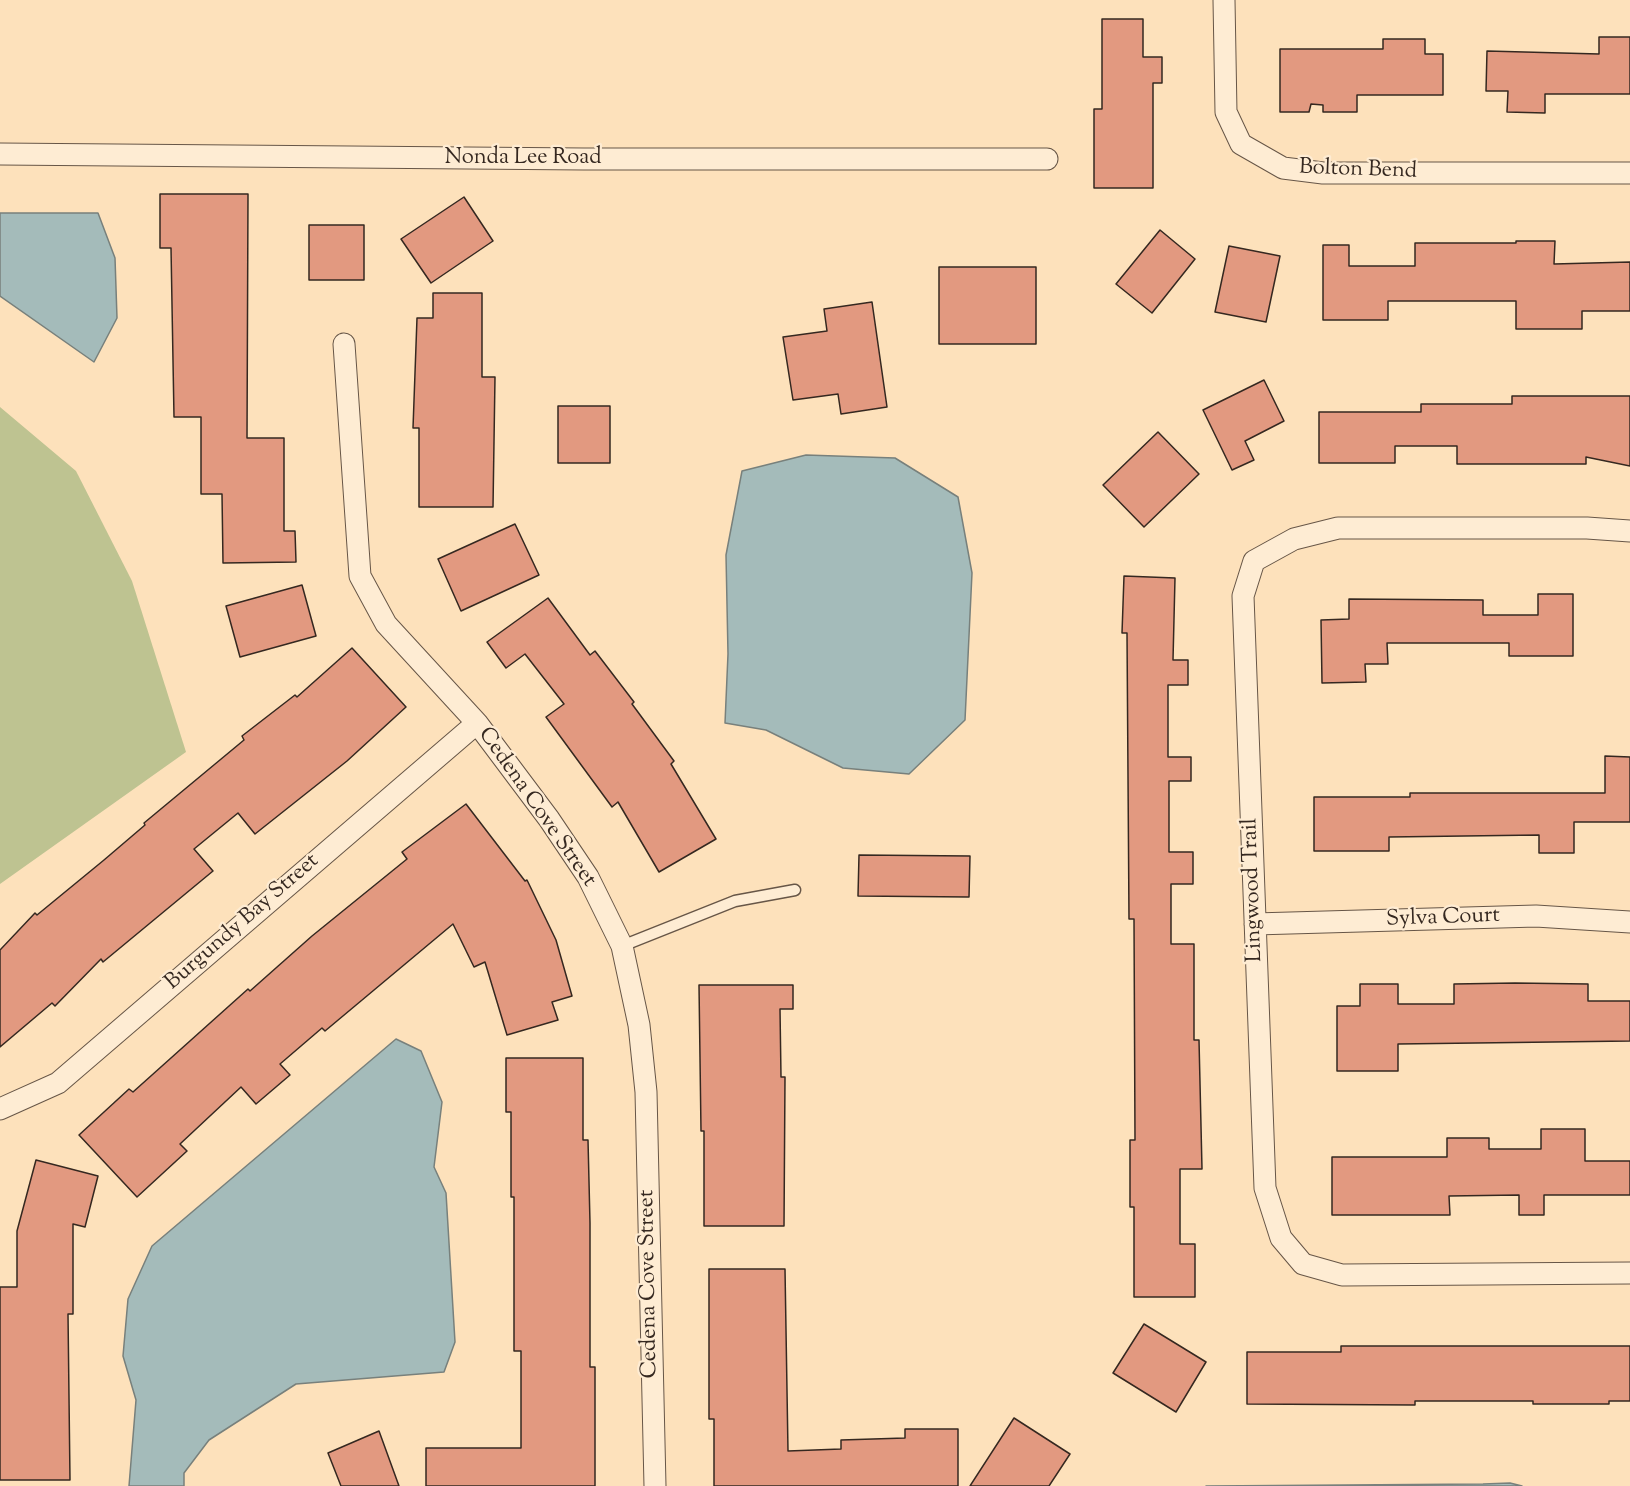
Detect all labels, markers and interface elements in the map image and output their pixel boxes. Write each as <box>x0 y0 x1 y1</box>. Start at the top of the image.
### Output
street label: Nonda Lee Road <box>444 146 602 172</box>
street label: Bolton Bend <box>1298 156 1418 186</box>
street label: Cedena Cove Street <box>471 723 601 893</box>
street label: Lingwood Trail <box>1238 817 1270 963</box>
street label: Burgundy Bay Street <box>161 849 325 997</box>
street label: Sylva Court <box>1386 904 1500 934</box>
street label: Cedena Cove Street <box>635 1189 665 1379</box>

